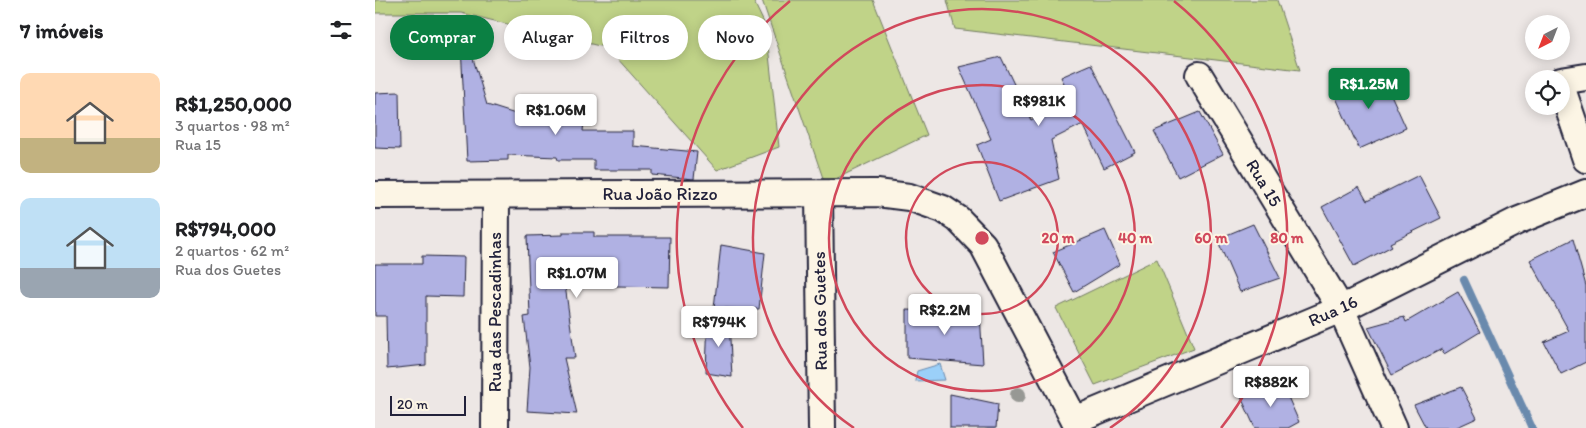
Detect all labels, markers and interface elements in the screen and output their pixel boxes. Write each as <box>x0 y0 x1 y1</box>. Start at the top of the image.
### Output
chip: Comprar <box>390 15 494 60</box>
chip: Alugar <box>504 15 592 60</box>
chip: Filtros <box>602 15 688 60</box>
chip: Novo <box>698 15 772 60</box>
north arrow <box>1525 15 1570 60</box>
map controls <box>1525 15 1570 115</box>
icon: filters <box>327 16 355 44</box>
text: 7 imóveis <box>20 18 103 43</box>
pin: R$1.25M <box>1323 68 1415 110</box>
button: locate <box>1525 70 1570 115</box>
text: R$1.25M <box>1340 74 1398 93</box>
pin: R$981K <box>998 84 1080 127</box>
text: R$1,250,000 <box>175 91 292 116</box>
text: R$981K <box>1013 91 1065 110</box>
icon: home <box>60 93 120 153</box>
pin: R$1.06M <box>510 94 602 136</box>
text: R$1.06M <box>526 100 586 119</box>
text: 3 quartos · 98 m² <box>175 116 290 135</box>
text: Rua 15 <box>175 135 221 154</box>
street label: Rua 15 <box>1241 155 1287 211</box>
street label: Rua João Rizzo <box>602 183 718 205</box>
text: R$794,000 <box>175 216 276 241</box>
icon: home <box>60 218 120 278</box>
centre of rings <box>973 229 991 247</box>
text: 20 m <box>1041 229 1075 247</box>
text: 40 m <box>1118 229 1153 247</box>
text: 60 m <box>1194 229 1228 247</box>
text: 80 m <box>1270 229 1304 247</box>
street label: Rua das Pescadinhas <box>484 232 506 392</box>
text: 2 quartos · 62 m² <box>175 241 289 260</box>
street label: Rua dos Guetes <box>808 251 832 371</box>
pin: R$1.07M <box>531 256 623 299</box>
text: Rua dos Guetes <box>175 260 281 279</box>
text: R$1.07M <box>547 263 607 282</box>
street label: Rua 16 <box>1305 290 1361 332</box>
pin: R$2.2M <box>904 294 986 336</box>
text: R$2.2M <box>919 300 971 319</box>
pin: R$794K <box>678 306 760 348</box>
text: R$794K <box>692 312 746 331</box>
pin: R$882K <box>1230 366 1312 408</box>
text: R$882K <box>1244 372 1298 391</box>
scale bar <box>390 393 466 416</box>
text: 20 m <box>397 396 428 413</box>

